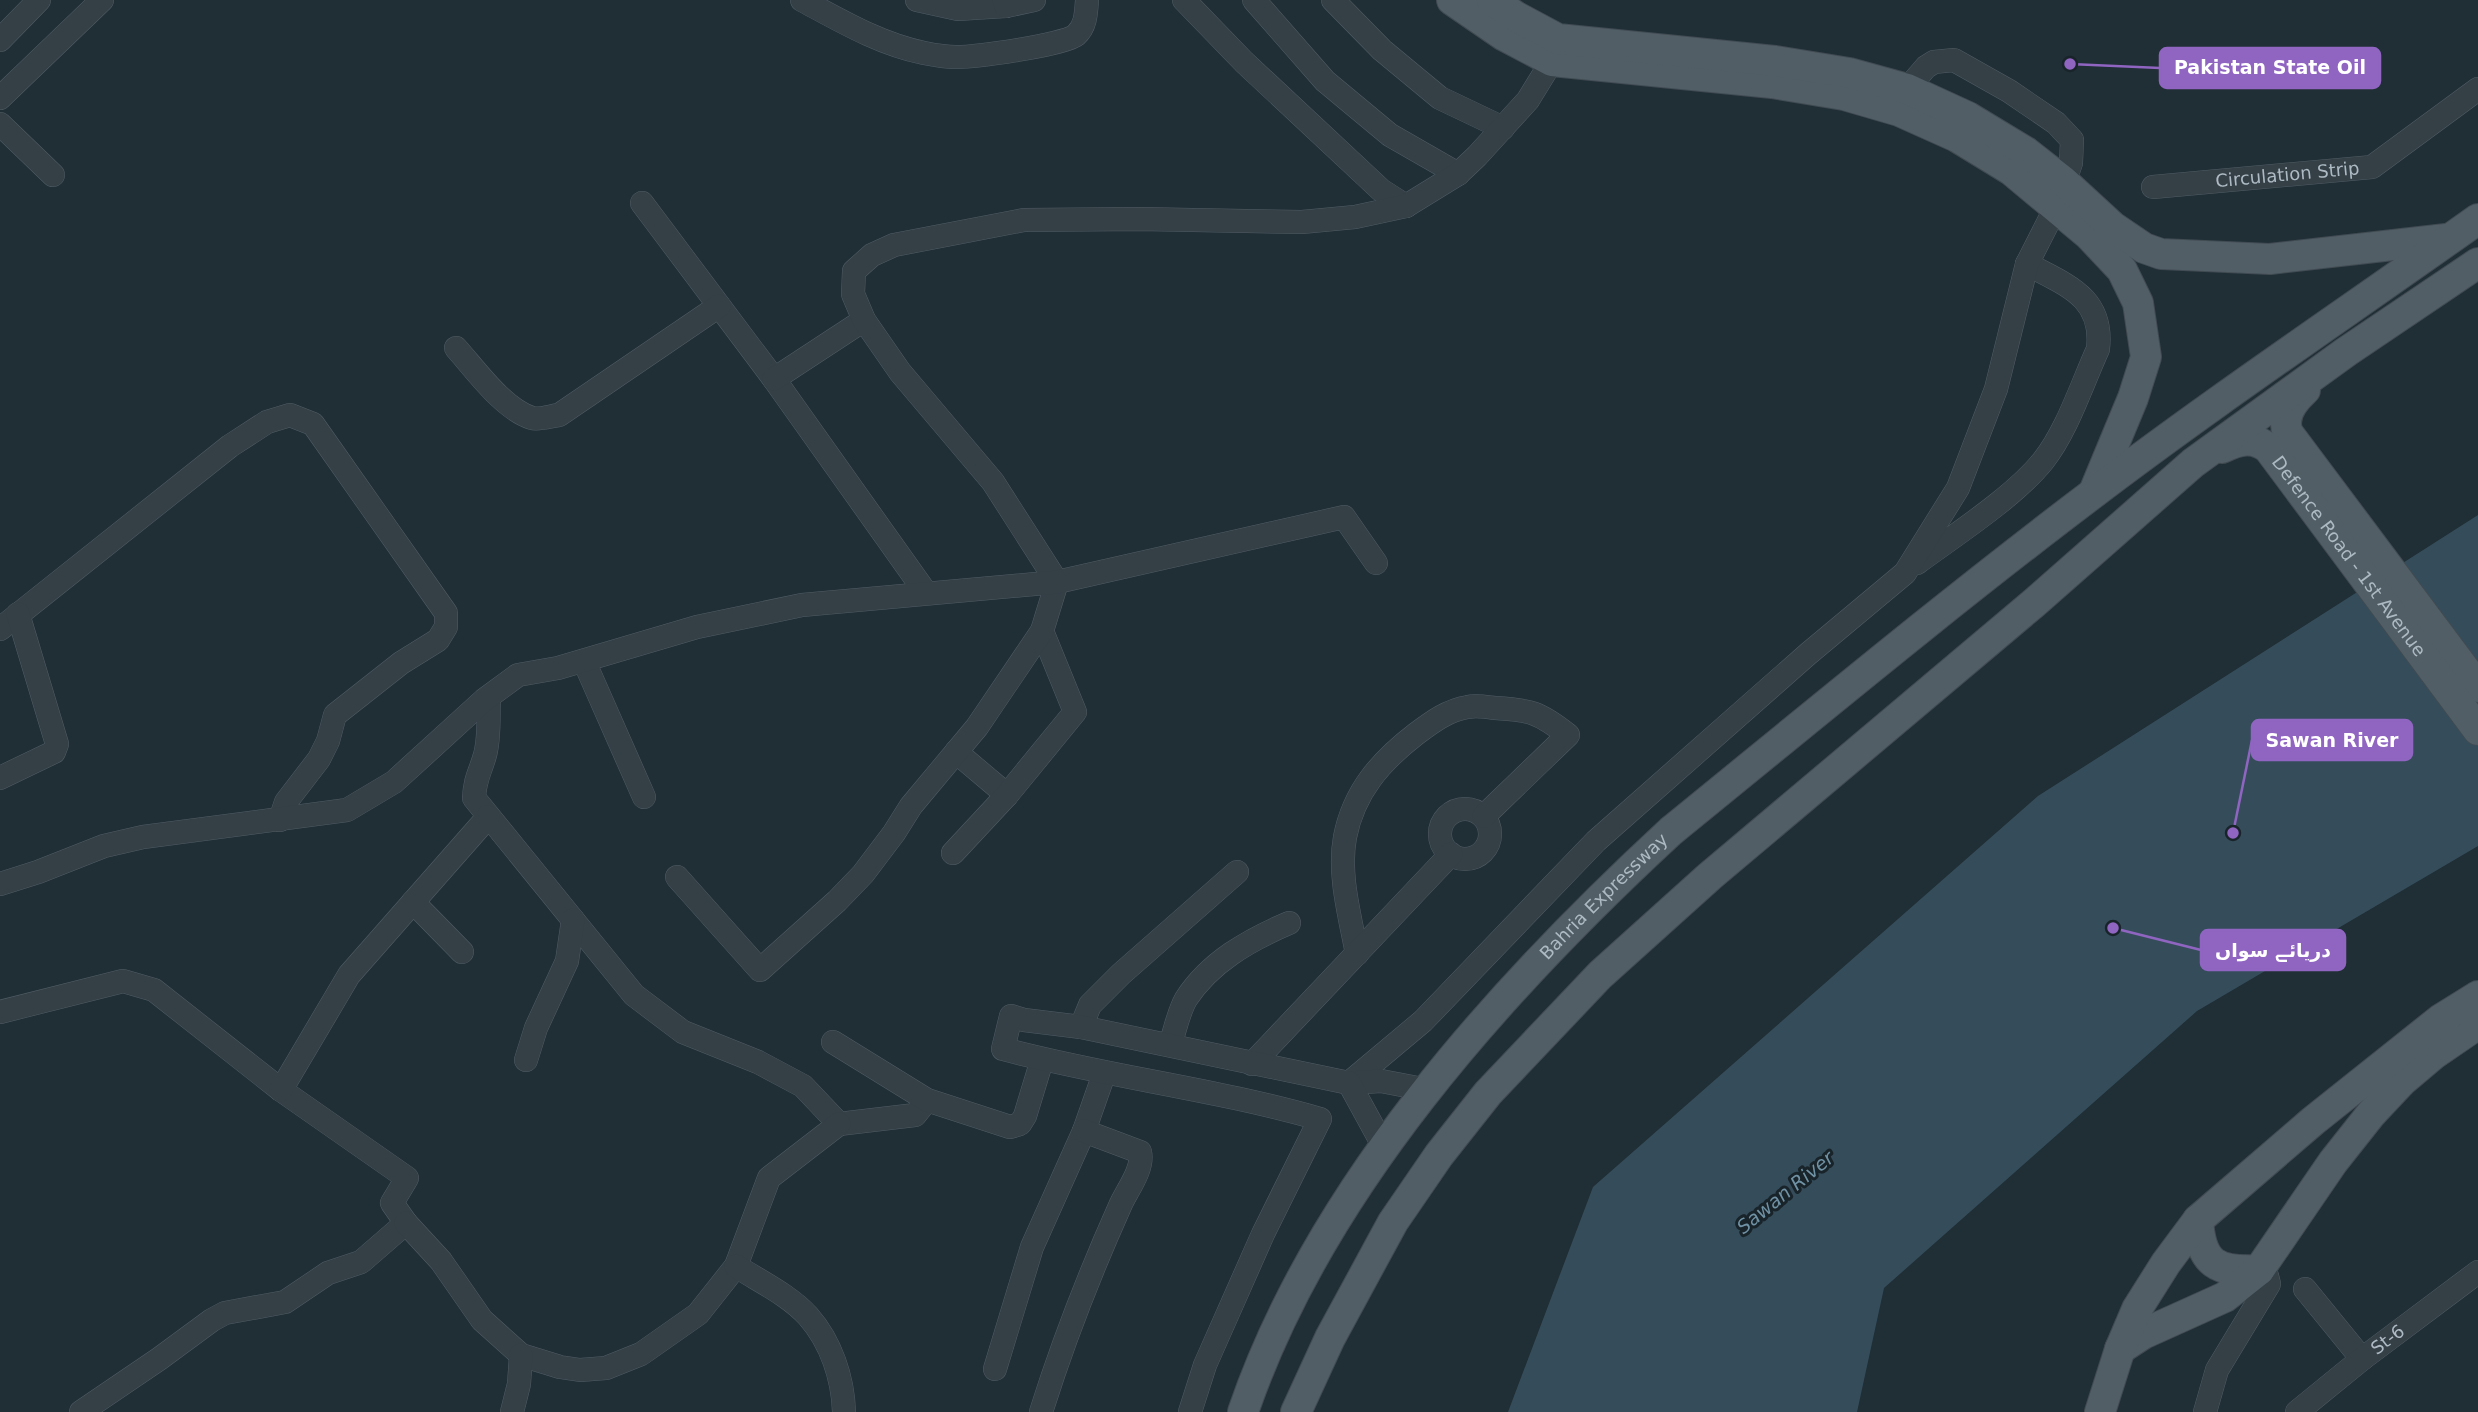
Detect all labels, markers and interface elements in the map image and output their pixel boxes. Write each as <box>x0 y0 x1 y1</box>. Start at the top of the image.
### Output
callout: Pakistan State Oil <box>2160 48 2380 88</box>
text: Pakistan State Oil <box>2174 56 2366 78</box>
street label: Circulation Strip <box>2214 157 2360 191</box>
street label: Defence Road - 1st Avenue <box>2268 452 2430 660</box>
callout: Sawan River <box>2252 720 2412 760</box>
text: Sawan River <box>2266 729 2399 751</box>
street label: Bahria Expressway <box>1535 828 1672 963</box>
callout: دریائے سواں <box>2201 930 2345 970</box>
text: دریائے سواں <box>2215 939 2331 962</box>
water label: Sawan River <box>1732 1146 1839 1238</box>
street label: St-6 <box>2367 1320 2408 1359</box>

